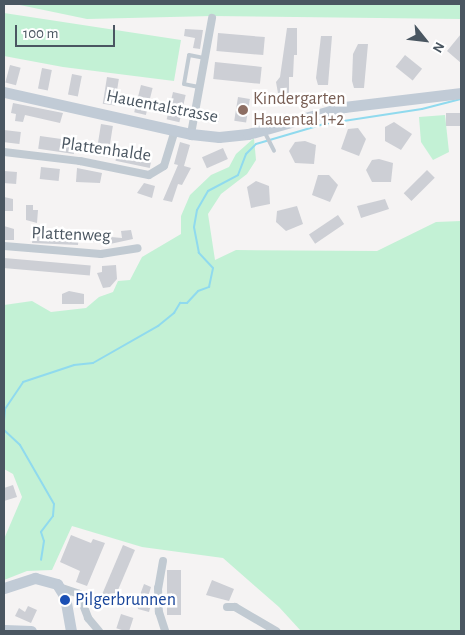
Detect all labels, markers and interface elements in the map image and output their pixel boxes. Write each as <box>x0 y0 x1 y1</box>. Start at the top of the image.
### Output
scale bar <box>18 15 118 47</box>
north arrow <box>400 15 450 65</box>
text: 100 m <box>23 26 58 41</box>
text: N <box>430 40 447 55</box>
street label: Hauentalstrasse <box>104 86 220 128</box>
place label: Kindergarten Hauental 1+2 <box>253 89 345 132</box>
marker: Kindergarten Hauental 1+2 <box>237 104 249 116</box>
street label: Plattenhalde <box>60 133 152 167</box>
street label: Plattenweg <box>31 223 111 247</box>
place label: Pilgerbrunnen <box>75 589 176 611</box>
marker: Pilgerbrunnen <box>59 594 71 606</box>

